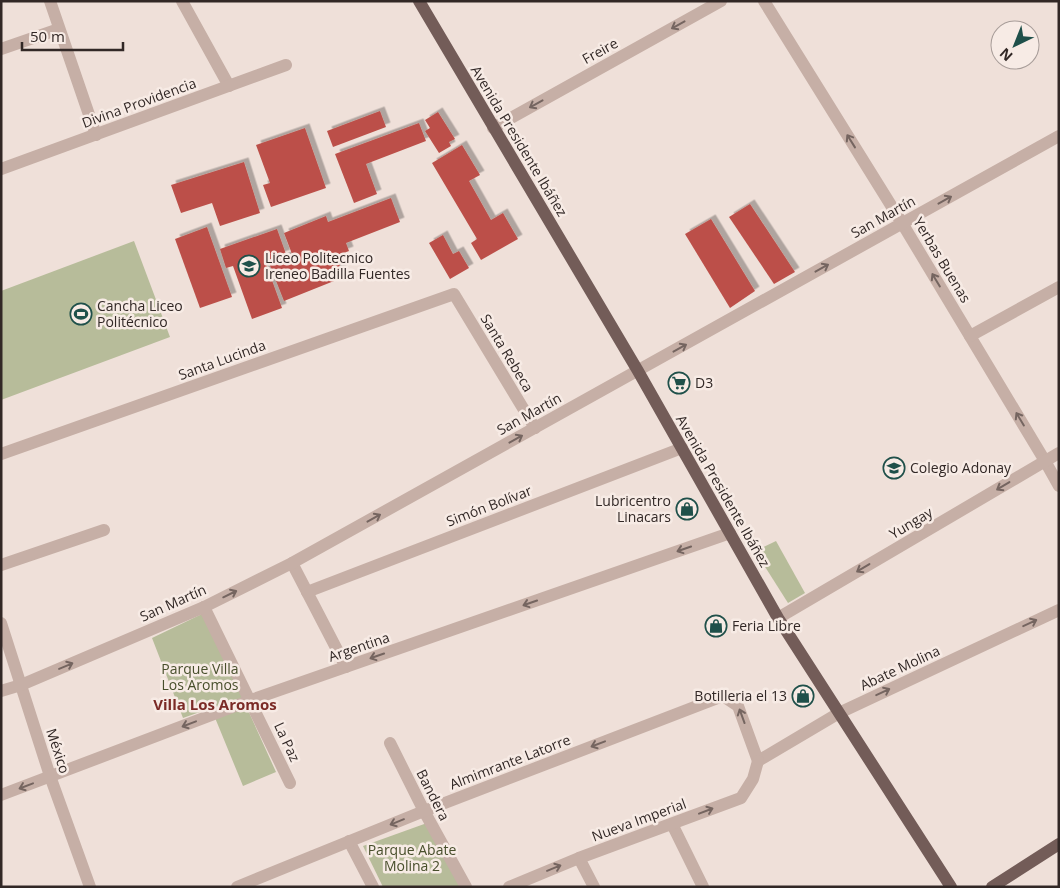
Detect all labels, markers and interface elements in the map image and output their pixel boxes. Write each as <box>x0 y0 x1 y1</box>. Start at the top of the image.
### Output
scale bar <box>22 20 124 52</box>
north arrow <box>990 20 1040 70</box>
one-way arrow <box>671 21 686 30</box>
text: 50 m <box>30 26 65 46</box>
street label: Freire <box>579 33 621 68</box>
text: N <box>995 44 1016 66</box>
street label: Avenida Presidente Ibáñez <box>467 62 572 220</box>
street label: Divina Providencia <box>79 73 199 132</box>
one-way arrow <box>529 100 544 109</box>
one-way arrow <box>846 135 856 149</box>
street label: San Martín <box>847 191 918 242</box>
one-way arrow <box>937 194 951 204</box>
street label: Yerbas Buenas <box>909 213 976 306</box>
place label: Liceo Politecnico Ireneo Badilla Fuentes <box>265 248 411 283</box>
school or university icon: Liceo Politecnico Ireneo Badilla Fuentes <box>237 254 261 278</box>
one-way arrow <box>814 263 829 273</box>
one-way arrow <box>931 273 941 287</box>
place label: Cancha Liceo Politécnico <box>97 296 183 331</box>
sports icon: Cancha Liceo Politécnico <box>69 302 93 326</box>
street label: Santa Rebeca <box>477 310 538 395</box>
street label: Santa Lucinda <box>176 335 268 384</box>
one-way arrow <box>672 342 687 352</box>
supermarket icon: D3 <box>667 371 691 395</box>
place label: D3 <box>695 373 713 392</box>
street label: San Martín <box>493 388 564 439</box>
street label: Avenida Presidente Ibáñez <box>672 411 775 571</box>
one-way arrow <box>1014 413 1024 427</box>
one-way arrow <box>508 433 523 443</box>
school or university icon: Colegio Adonay <box>882 456 906 480</box>
place label: Colegio Adonay <box>910 458 1012 477</box>
street label: Simón Bolívar <box>443 480 534 531</box>
one-way arrow <box>996 481 1010 491</box>
place label: Lubricentro Linacars <box>595 491 671 526</box>
shop icon: Lubricentro Linacars <box>675 497 699 521</box>
street label: Yungay <box>886 502 937 543</box>
one-way arrow <box>366 512 381 522</box>
one-way arrow <box>676 545 692 554</box>
one-way arrow <box>856 564 870 574</box>
street label: San Martín <box>137 579 209 626</box>
one-way arrow <box>223 589 238 599</box>
one-way arrow <box>523 598 539 608</box>
shop icon: Feria Libre <box>704 614 728 638</box>
place label: Feria Libre <box>732 616 801 635</box>
one-way arrow <box>1023 618 1038 628</box>
street label: Argentina <box>326 627 392 666</box>
street label: Abate Molina <box>857 641 943 694</box>
one-way arrow <box>370 652 385 661</box>
park label: Parque Villa Los Aromos <box>161 659 239 694</box>
one-way arrow <box>58 660 73 670</box>
shop icon: Botilleria el 13 <box>791 684 815 708</box>
place label: Botilleria el 13 <box>694 686 787 705</box>
one-way arrow <box>875 687 890 696</box>
district label: Villa Los Aromos <box>153 694 277 714</box>
one-way arrow <box>737 708 746 724</box>
street label: La Paz <box>270 719 305 765</box>
one-way arrow <box>181 720 197 729</box>
street label: México <box>42 726 75 776</box>
street label: Almimrante Latorre <box>447 730 573 793</box>
one-way arrow <box>590 741 605 750</box>
street label: Bandera <box>412 766 454 824</box>
one-way arrow <box>19 782 34 791</box>
street label: Nueva Imperial <box>589 794 689 845</box>
one-way arrow <box>698 806 714 815</box>
one-way arrow <box>390 818 405 827</box>
park label: Parque Abate Molina 2 <box>368 840 456 875</box>
one-way arrow <box>546 863 561 873</box>

